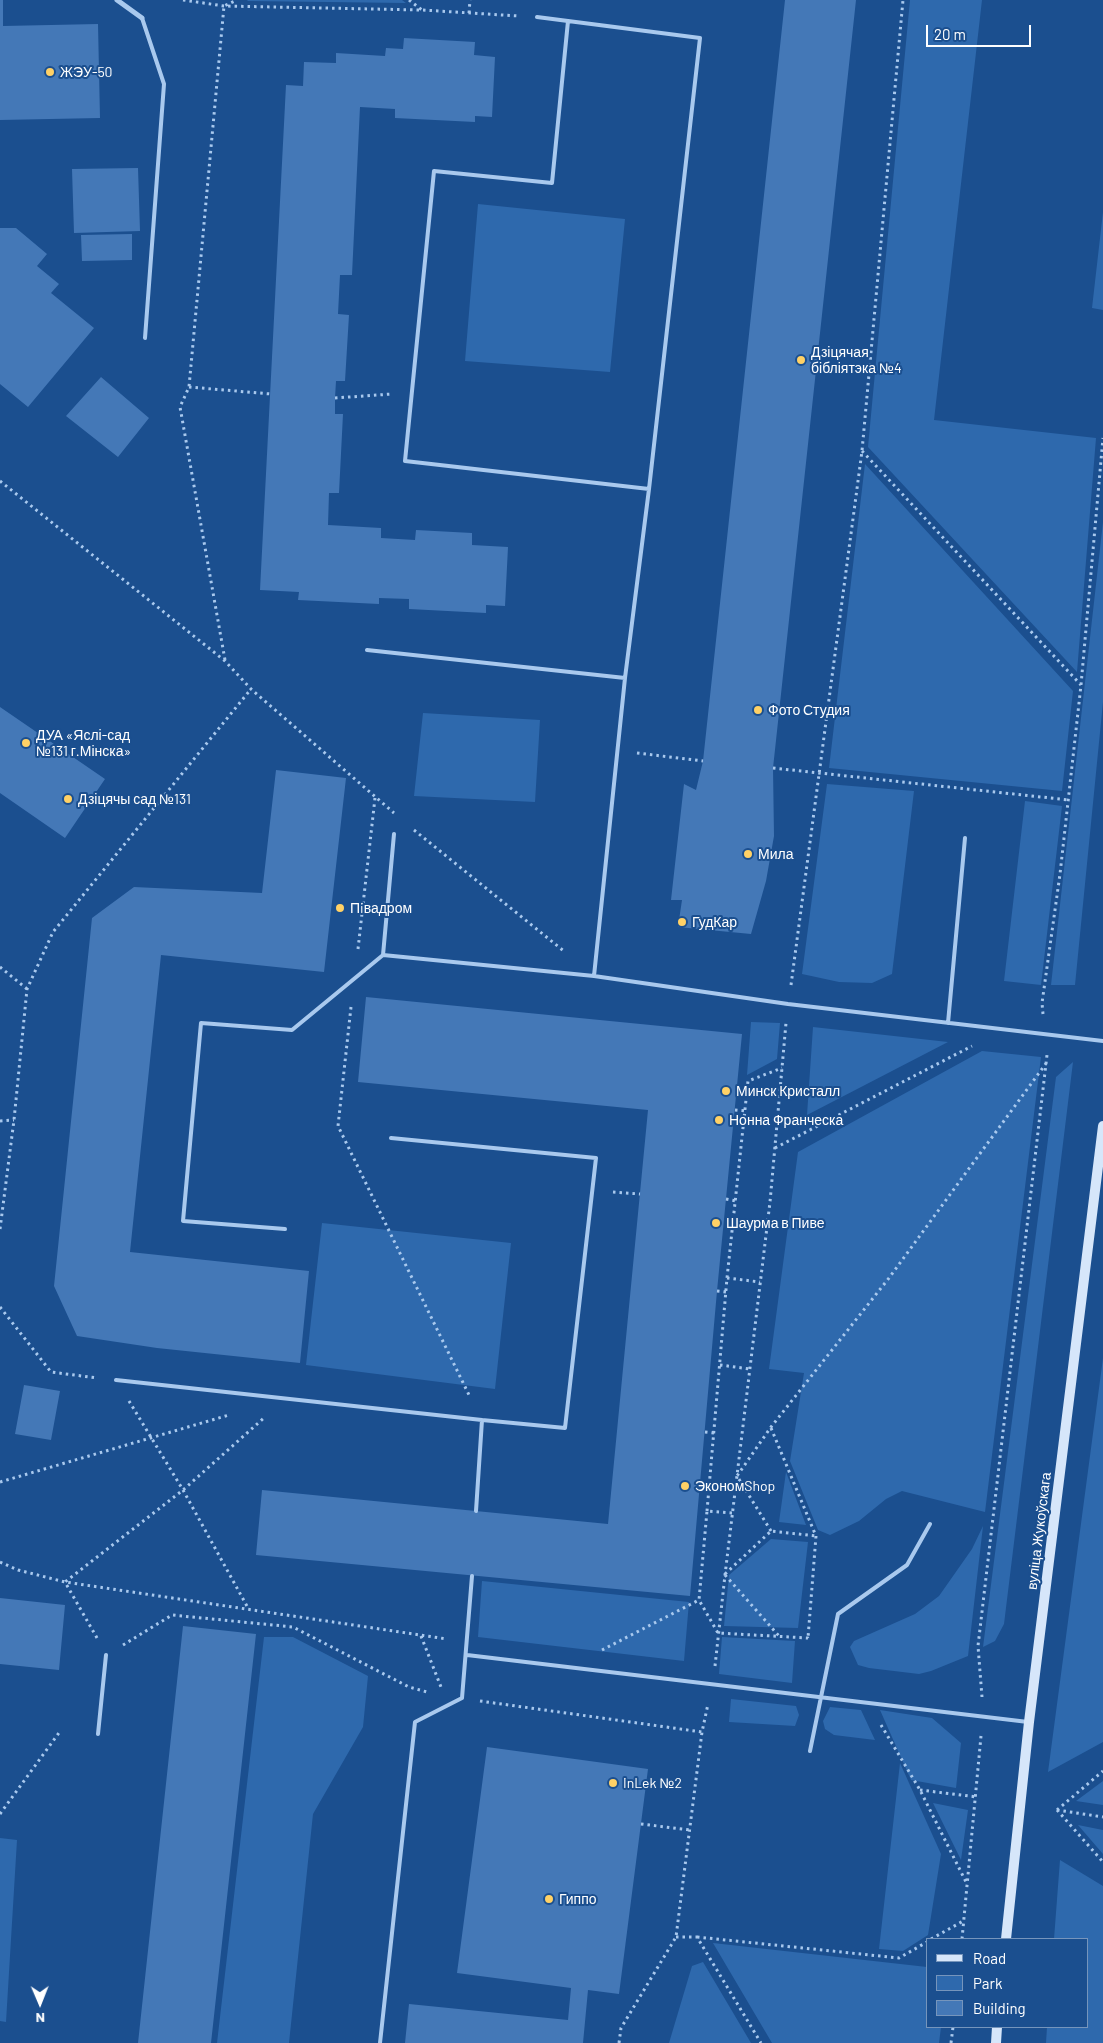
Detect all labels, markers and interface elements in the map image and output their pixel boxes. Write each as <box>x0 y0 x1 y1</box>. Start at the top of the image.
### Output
scale bar <box>928 15 1033 47</box>
text: 20 m <box>934 25 966 43</box>
place label: ЖЭУ-50 <box>60 64 113 80</box>
marker: ЖЭУ-50 <box>44 66 56 78</box>
place label: Дзіцячая бібліятэка №4 <box>811 344 902 377</box>
marker: Дзіцячая бібліятэка №4 <box>795 354 807 366</box>
place label: Фото Студия <box>768 702 850 718</box>
marker: Фото Студия <box>752 704 764 716</box>
place label: ДУА «Яслі-сад №131 г.Мінска» <box>36 727 131 760</box>
marker: ДУА «Яслі-сад №131 г.Мінска» <box>20 737 32 749</box>
place label: Дзіцячы сад №131 <box>78 791 191 807</box>
marker: Дзіцячы сад №131 <box>62 793 74 805</box>
place label: Мила <box>758 846 793 862</box>
marker: Мила <box>742 848 754 860</box>
place label: Пiвадром <box>350 900 412 916</box>
marker: Пiвадром <box>334 902 346 914</box>
place label: ГудКар <box>692 914 737 930</box>
marker: ГудКар <box>676 916 688 928</box>
place label: Минск Кристалл <box>736 1083 840 1099</box>
marker: Минск Кристалл <box>720 1085 732 1097</box>
place label: Нонна Франческа <box>729 1112 843 1128</box>
marker: Нонна Франческа <box>713 1114 725 1126</box>
place label: Шаурма в Пиве <box>726 1215 824 1231</box>
marker: Шаурма в Пиве <box>710 1217 722 1229</box>
street label: вуліца Жукоўскага <box>1023 1471 1055 1591</box>
place label: ЭкономShop <box>695 1478 775 1494</box>
marker: ЭкономShop <box>679 1480 691 1492</box>
place label: InLek №2 <box>623 1775 682 1791</box>
marker: InLek №2 <box>607 1777 619 1789</box>
place label: Гиппо <box>559 1891 597 1907</box>
marker: Гиппо <box>543 1893 555 1905</box>
legend <box>926 1938 1088 2028</box>
text: Road <box>973 1949 1006 1967</box>
text: Park <box>973 1974 1002 1992</box>
north arrow <box>15 1978 65 2028</box>
text: Building <box>973 1999 1026 2017</box>
text: N <box>35 2010 45 2027</box>

